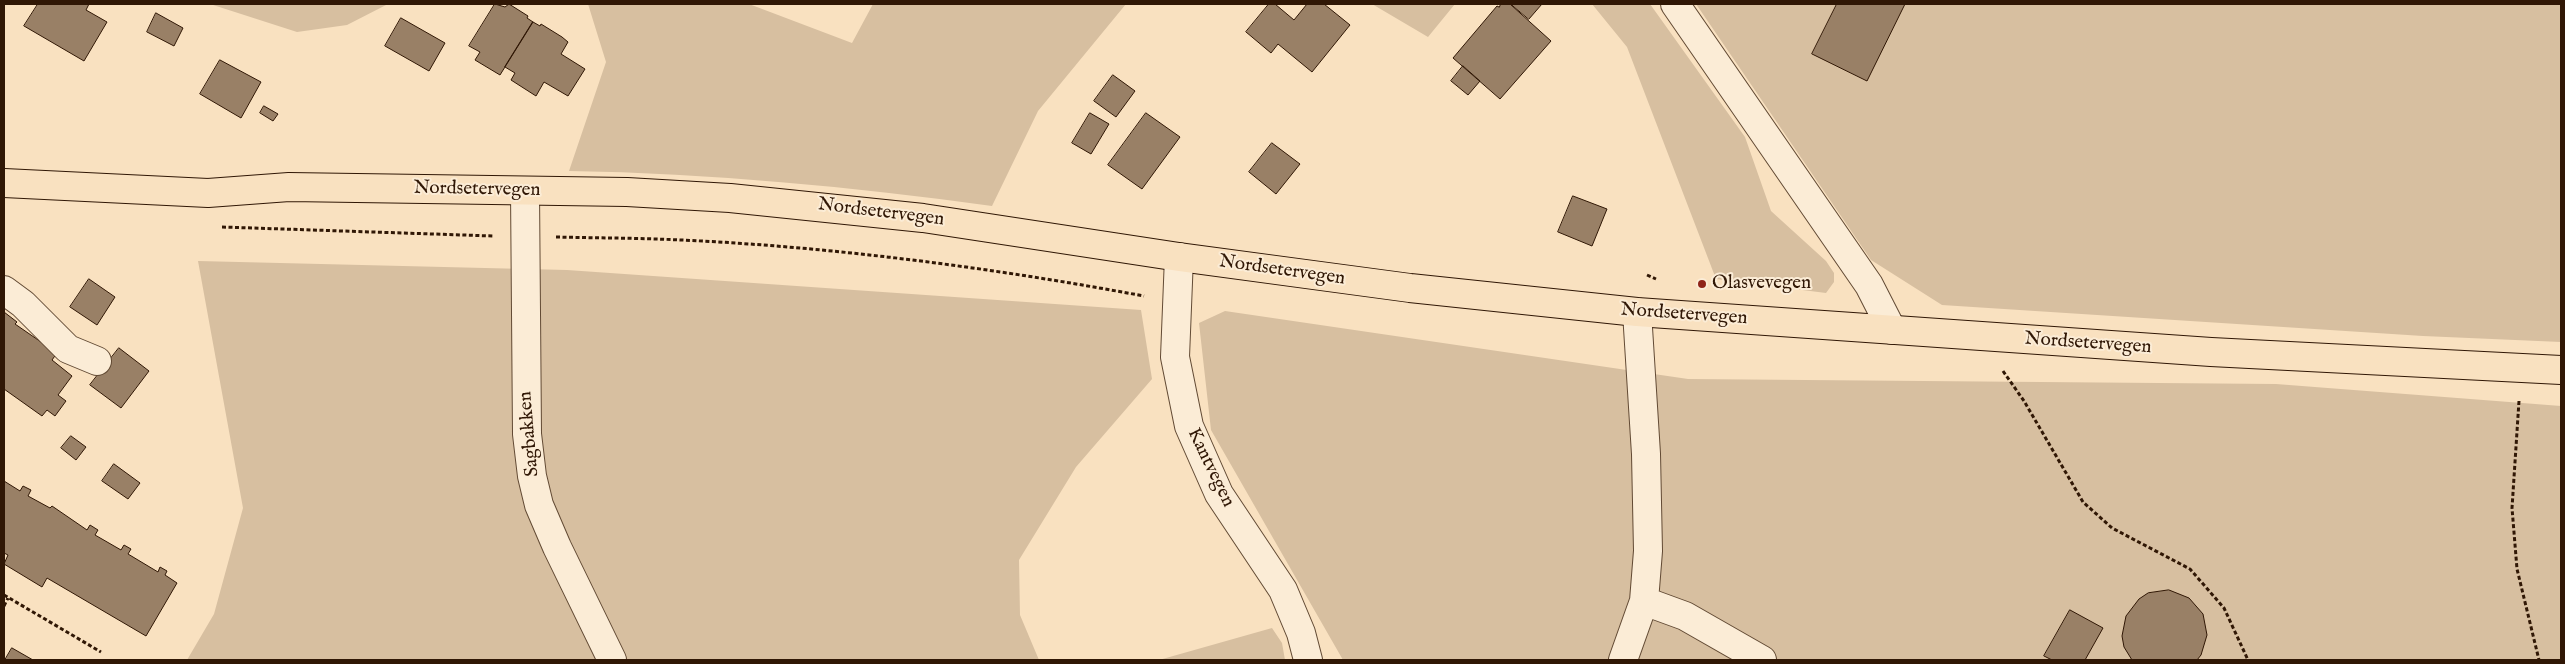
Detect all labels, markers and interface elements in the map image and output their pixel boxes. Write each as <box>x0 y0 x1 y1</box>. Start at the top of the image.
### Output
street label: Nordsetervegen <box>413 177 541 203</box>
street label: Nordsetervegen <box>817 194 945 232</box>
street label: Nordsetervegen <box>1218 251 1346 291</box>
place label: Olasvevegen <box>1712 273 1811 295</box>
marker: Olasvevegen <box>1696 278 1708 290</box>
street label: Nordsetervegen <box>1620 299 1748 331</box>
street label: Nordsetervegen <box>2024 328 2152 360</box>
street label: Sagbakken <box>515 390 545 478</box>
street label: Kantvegen <box>1181 425 1239 511</box>

